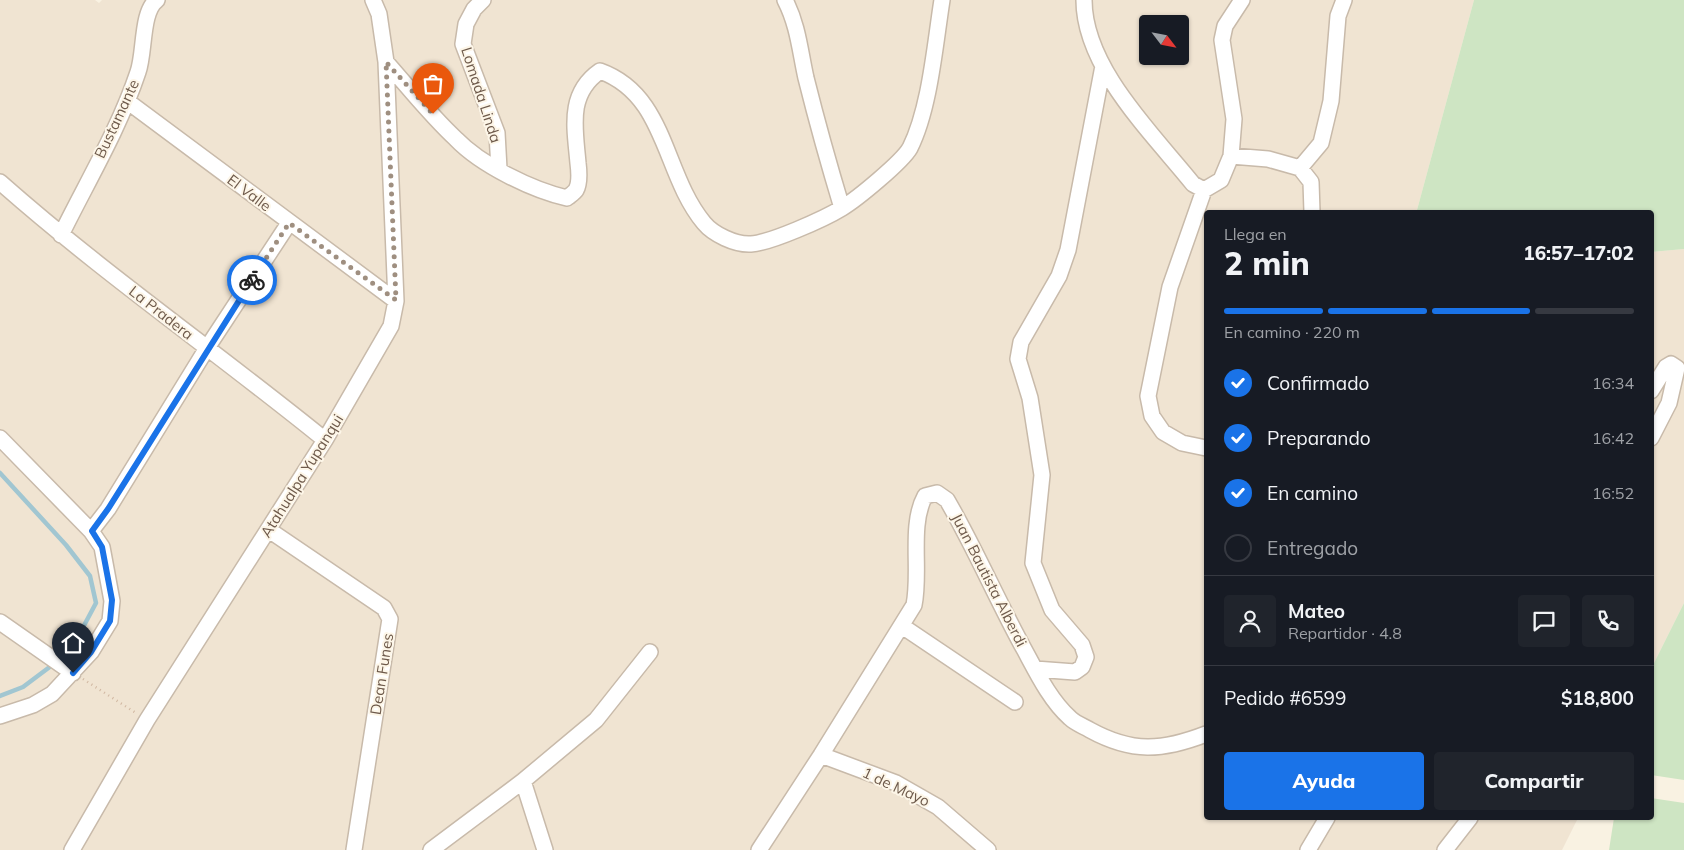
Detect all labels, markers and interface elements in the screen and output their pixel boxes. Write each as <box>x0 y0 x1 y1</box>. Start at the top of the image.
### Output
north arrow <box>1139 15 1189 65</box>
map controls <box>1139 15 1189 65</box>
street label: Lomada Linda <box>457 45 506 145</box>
pin <box>412 63 454 114</box>
icon: bag <box>419 70 447 98</box>
street label: Bustamante <box>90 76 143 161</box>
street label: El Valle <box>224 170 275 215</box>
text: Llega en <box>1224 224 1287 244</box>
text: 16:57–17:02 <box>1523 241 1634 265</box>
text: 2 min <box>1224 243 1310 283</box>
courier <box>227 255 277 305</box>
icon: bike <box>238 266 266 294</box>
street label: La Pradera <box>125 282 197 344</box>
text: En camino · 220 m <box>1224 322 1360 342</box>
icon: check <box>1224 369 1252 397</box>
text: Confirmado <box>1267 371 1369 395</box>
text: 16:34 <box>1592 373 1634 393</box>
street label: Atahualpa Yupanqui <box>256 411 347 541</box>
icon: check <box>1224 424 1252 452</box>
text: Preparando <box>1267 426 1371 450</box>
text: 16:42 <box>1592 428 1634 448</box>
icon: check <box>1224 479 1252 507</box>
text: En camino <box>1267 481 1358 505</box>
text: 16:52 <box>1592 483 1634 503</box>
street label: Juan Bautista Alberdi <box>948 510 1031 650</box>
text: Entregado <box>1267 536 1358 560</box>
button: person <box>1224 595 1276 647</box>
button: chat <box>1518 595 1570 647</box>
button: phone <box>1582 595 1634 647</box>
text: Mateo <box>1288 599 1345 623</box>
pin <box>52 622 94 673</box>
text: Repartidor · 4.8 <box>1288 623 1402 643</box>
icon: home <box>59 629 87 657</box>
street label: Dean Funes <box>366 632 397 716</box>
text: Pedido #6599 <box>1224 686 1346 710</box>
text: $18,800 <box>1561 686 1634 710</box>
button: Ayuda <box>1224 752 1424 810</box>
button: Compartir <box>1434 752 1634 810</box>
street label: 1 de Mayo <box>859 763 933 810</box>

